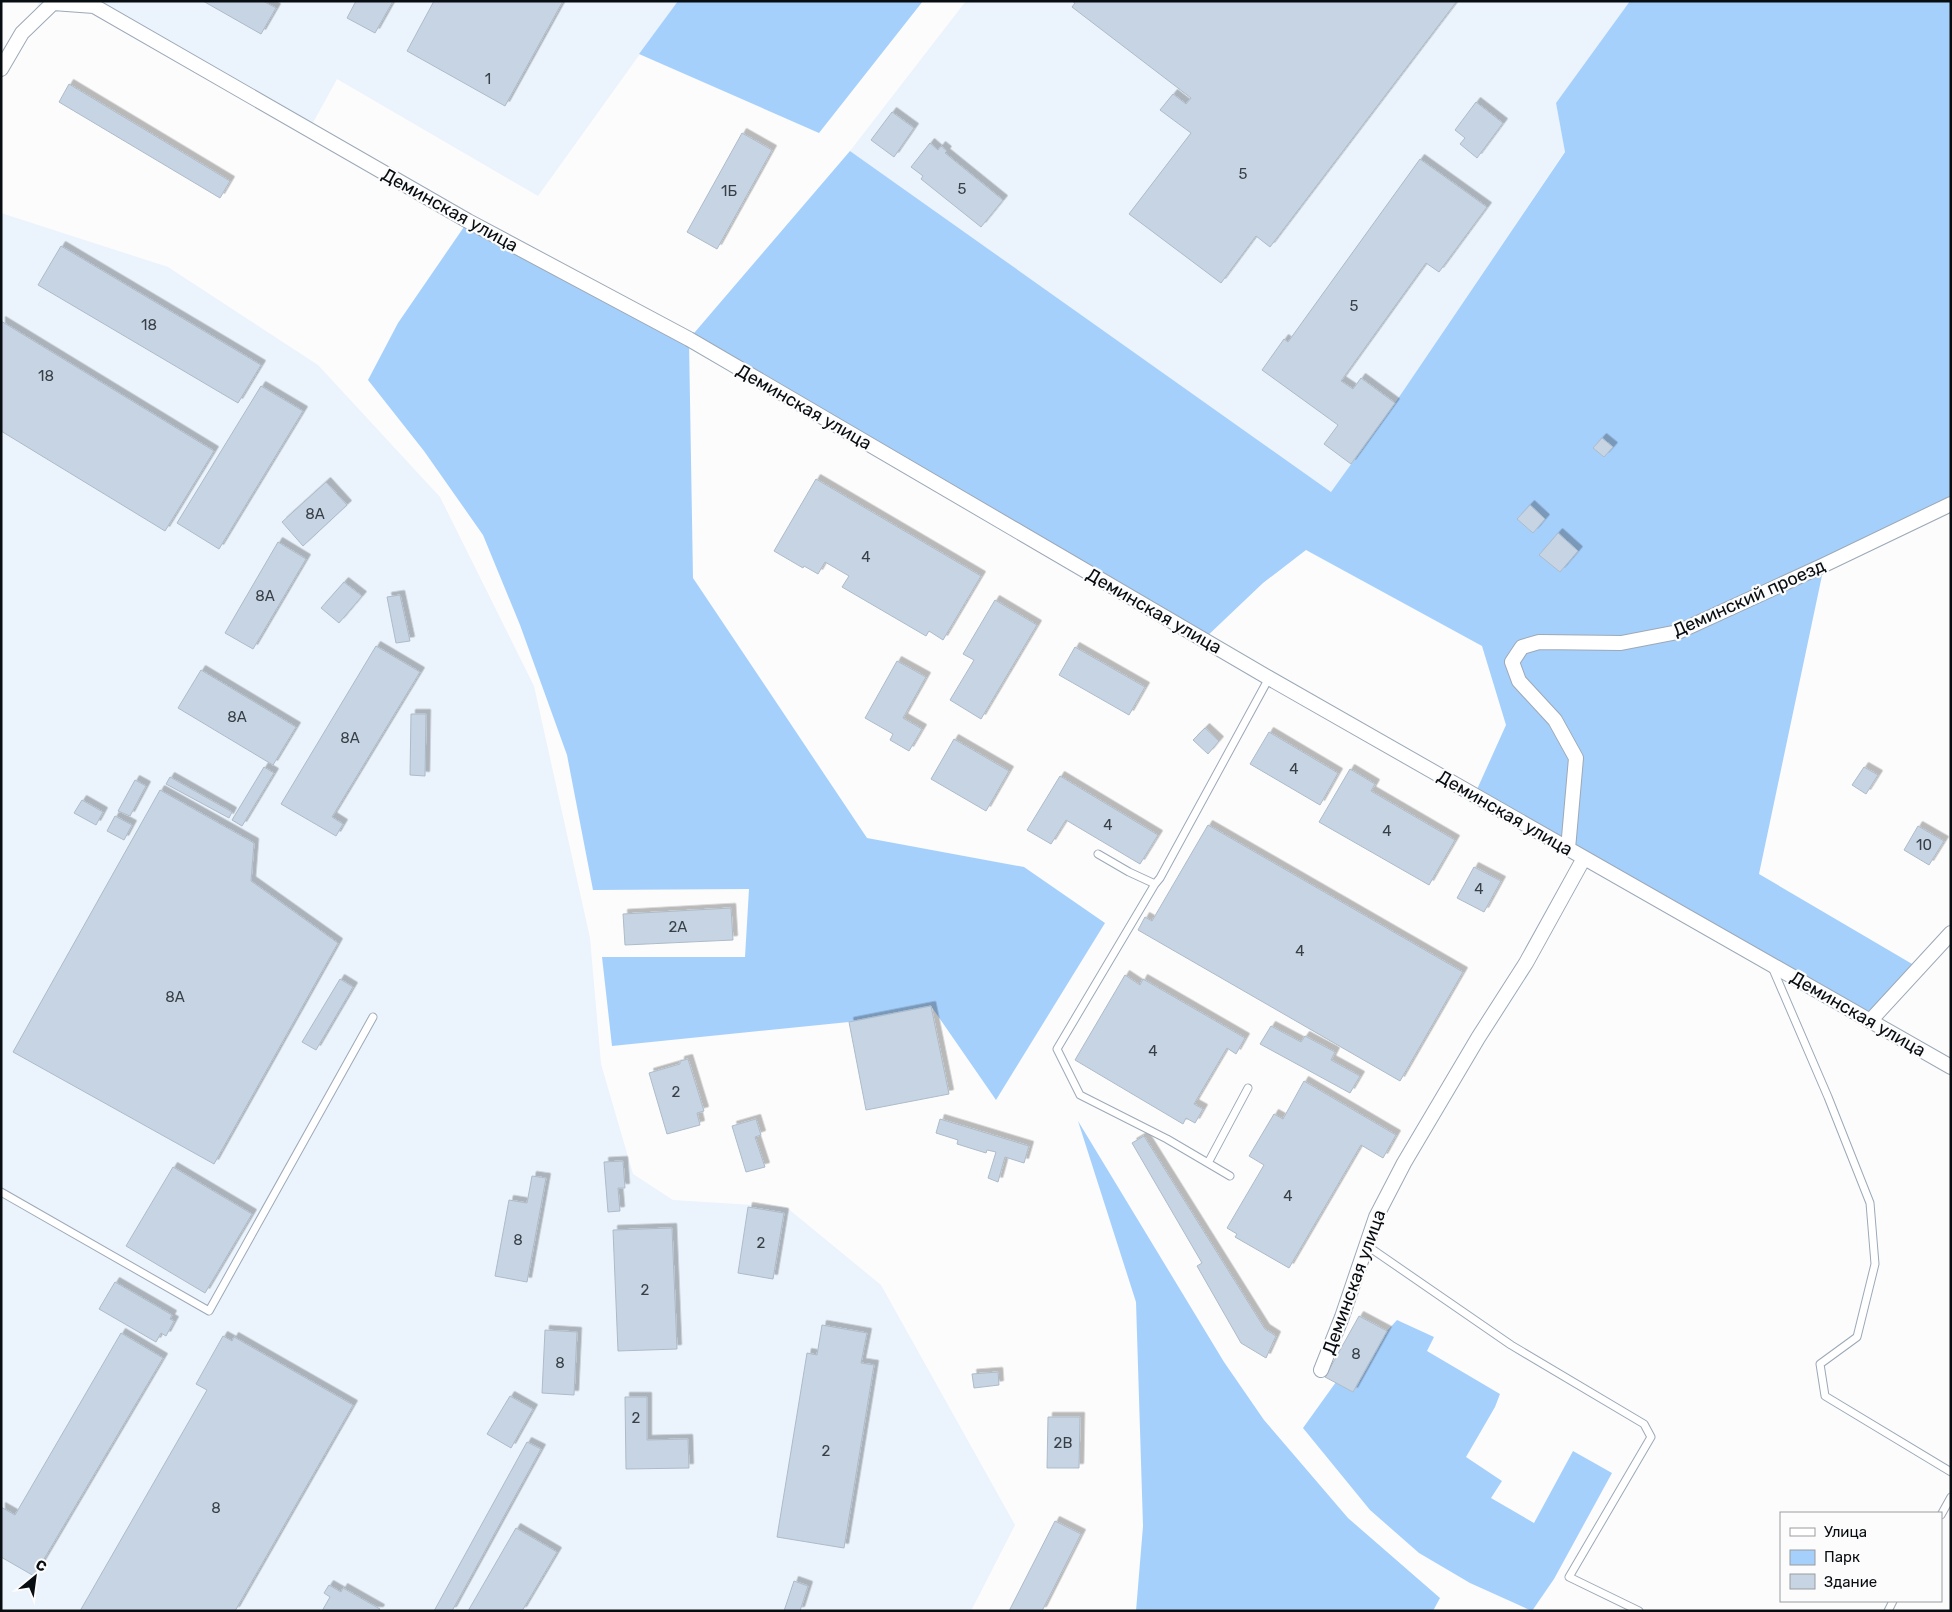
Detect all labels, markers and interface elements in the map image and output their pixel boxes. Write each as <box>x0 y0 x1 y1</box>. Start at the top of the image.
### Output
house number: 1 <box>485 70 491 88</box>
street label: Деминская улица <box>378 163 522 257</box>
house number: 5 <box>1239 165 1248 183</box>
house number: 5 <box>958 180 967 198</box>
house number: 1Б <box>721 182 737 200</box>
house number: 5 <box>1350 297 1359 315</box>
house number: 18 <box>141 316 157 334</box>
street label: Деминская улица <box>732 359 876 455</box>
house number: 18 <box>38 367 54 385</box>
house number: 8А <box>305 505 325 523</box>
house number: 4 <box>861 548 871 566</box>
street label: Деминский проезд <box>1669 554 1829 642</box>
street label: Деминская улица <box>1082 563 1226 659</box>
house number: 8А <box>255 587 275 605</box>
house number: 8А <box>227 708 247 726</box>
house number: 8А <box>340 729 360 747</box>
house number: 4 <box>1289 760 1299 778</box>
street label: Деминская улица <box>1433 765 1577 861</box>
house number: 4 <box>1103 816 1113 834</box>
house number: 4 <box>1382 822 1392 840</box>
house number: 10 <box>1916 836 1932 854</box>
house number: 4 <box>1474 880 1484 898</box>
house number: 2А <box>669 918 687 936</box>
house number: 4 <box>1295 942 1305 960</box>
street label: Деминская улица <box>1786 966 1930 1062</box>
house number: 8А <box>165 988 185 1006</box>
house number: 4 <box>1148 1042 1158 1060</box>
house number: 2 <box>672 1083 681 1101</box>
house number: 4 <box>1283 1187 1293 1205</box>
street label: Деминская улица <box>1318 1207 1390 1357</box>
house number: 8 <box>513 1231 523 1249</box>
house number: 2 <box>757 1234 766 1252</box>
house number: 2 <box>641 1281 650 1299</box>
house number: 8 <box>1351 1345 1361 1363</box>
house number: 8 <box>555 1354 565 1372</box>
house number: 2 <box>632 1409 641 1427</box>
house number: 2В <box>1054 1434 1072 1452</box>
house number: 2 <box>822 1442 831 1460</box>
house number: 8 <box>211 1499 221 1517</box>
legend <box>1780 1512 1942 1602</box>
text: Улица <box>1824 1523 1867 1541</box>
text: Парк <box>1824 1548 1860 1566</box>
north arrow <box>10 1552 60 1602</box>
text: С <box>33 1556 50 1576</box>
text: Здание <box>1824 1573 1877 1591</box>

